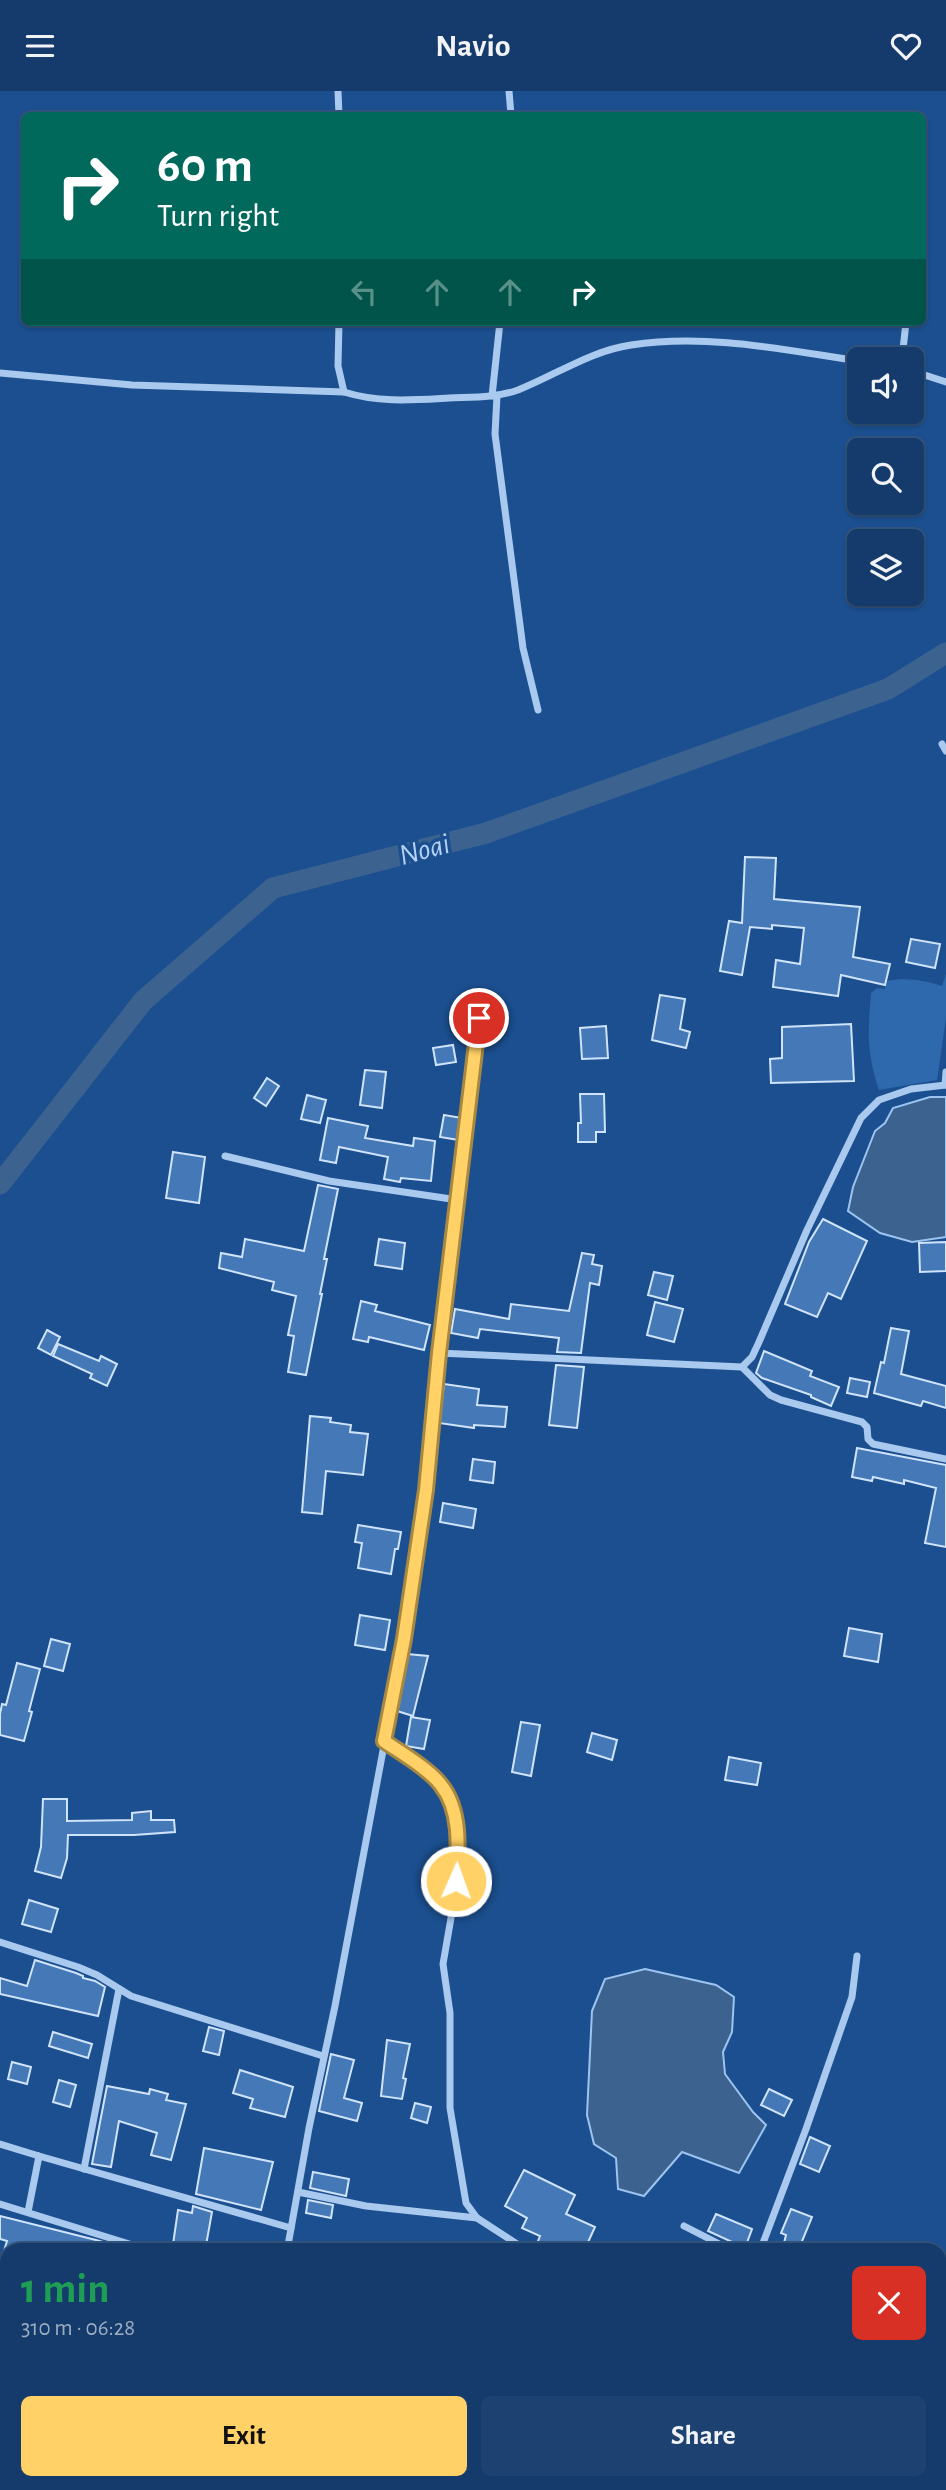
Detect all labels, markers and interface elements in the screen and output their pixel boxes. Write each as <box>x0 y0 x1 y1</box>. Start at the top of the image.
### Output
icon: menu <box>21 27 59 65</box>
icon: heart <box>887 27 925 65</box>
text: Navio <box>435 30 511 62</box>
icon: right <box>42 140 133 231</box>
text: 60 m <box>157 142 253 191</box>
text: Turn right <box>157 200 279 232</box>
icon: left <box>345 273 383 311</box>
icon: ahead <box>418 273 456 311</box>
icon: ahead <box>491 273 529 311</box>
icon: right <box>564 273 602 311</box>
map controls <box>847 347 924 606</box>
button: sound <box>847 347 924 424</box>
button: search <box>847 438 924 515</box>
button: layers <box>847 529 924 606</box>
water label: Noai <box>396 829 453 871</box>
pin <box>449 988 509 1048</box>
icon: arrive <box>460 999 498 1037</box>
position arrow <box>419 1844 493 1918</box>
button: close <box>852 2266 926 2340</box>
text: 1 min <box>21 2268 110 2310</box>
text: 310 m · 06:28 <box>21 2317 135 2340</box>
button: Exit <box>21 2396 467 2476</box>
button: Share <box>481 2396 926 2476</box>

